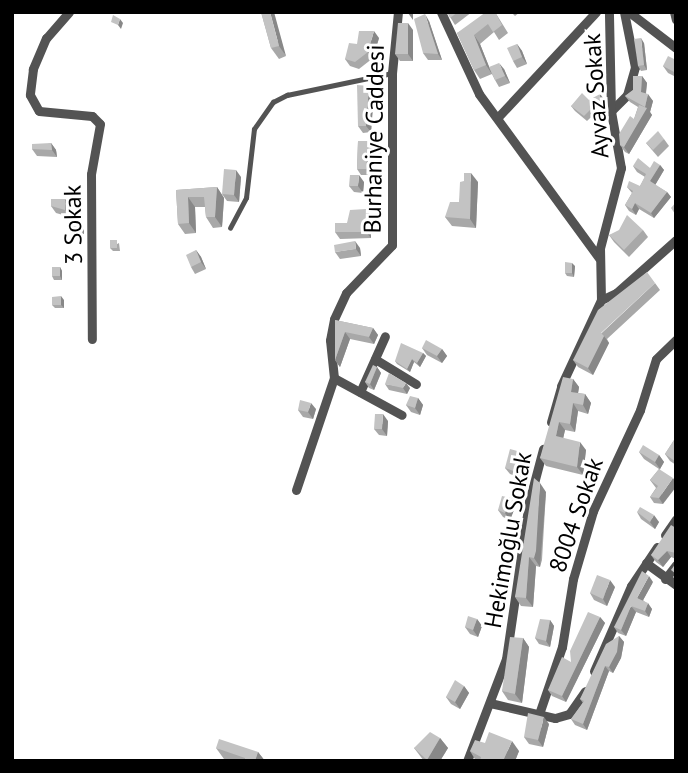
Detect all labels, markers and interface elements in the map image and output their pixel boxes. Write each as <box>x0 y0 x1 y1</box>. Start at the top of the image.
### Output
street label: Ayvaz Sokak <box>577 32 615 160</box>
street label: Burhaniye Caddesi <box>358 44 390 234</box>
street label: 3 Sokak <box>58 185 88 265</box>
street label: Hekimoğlu Sokak <box>478 450 538 630</box>
street label: 8004 Sokak <box>543 454 609 576</box>

